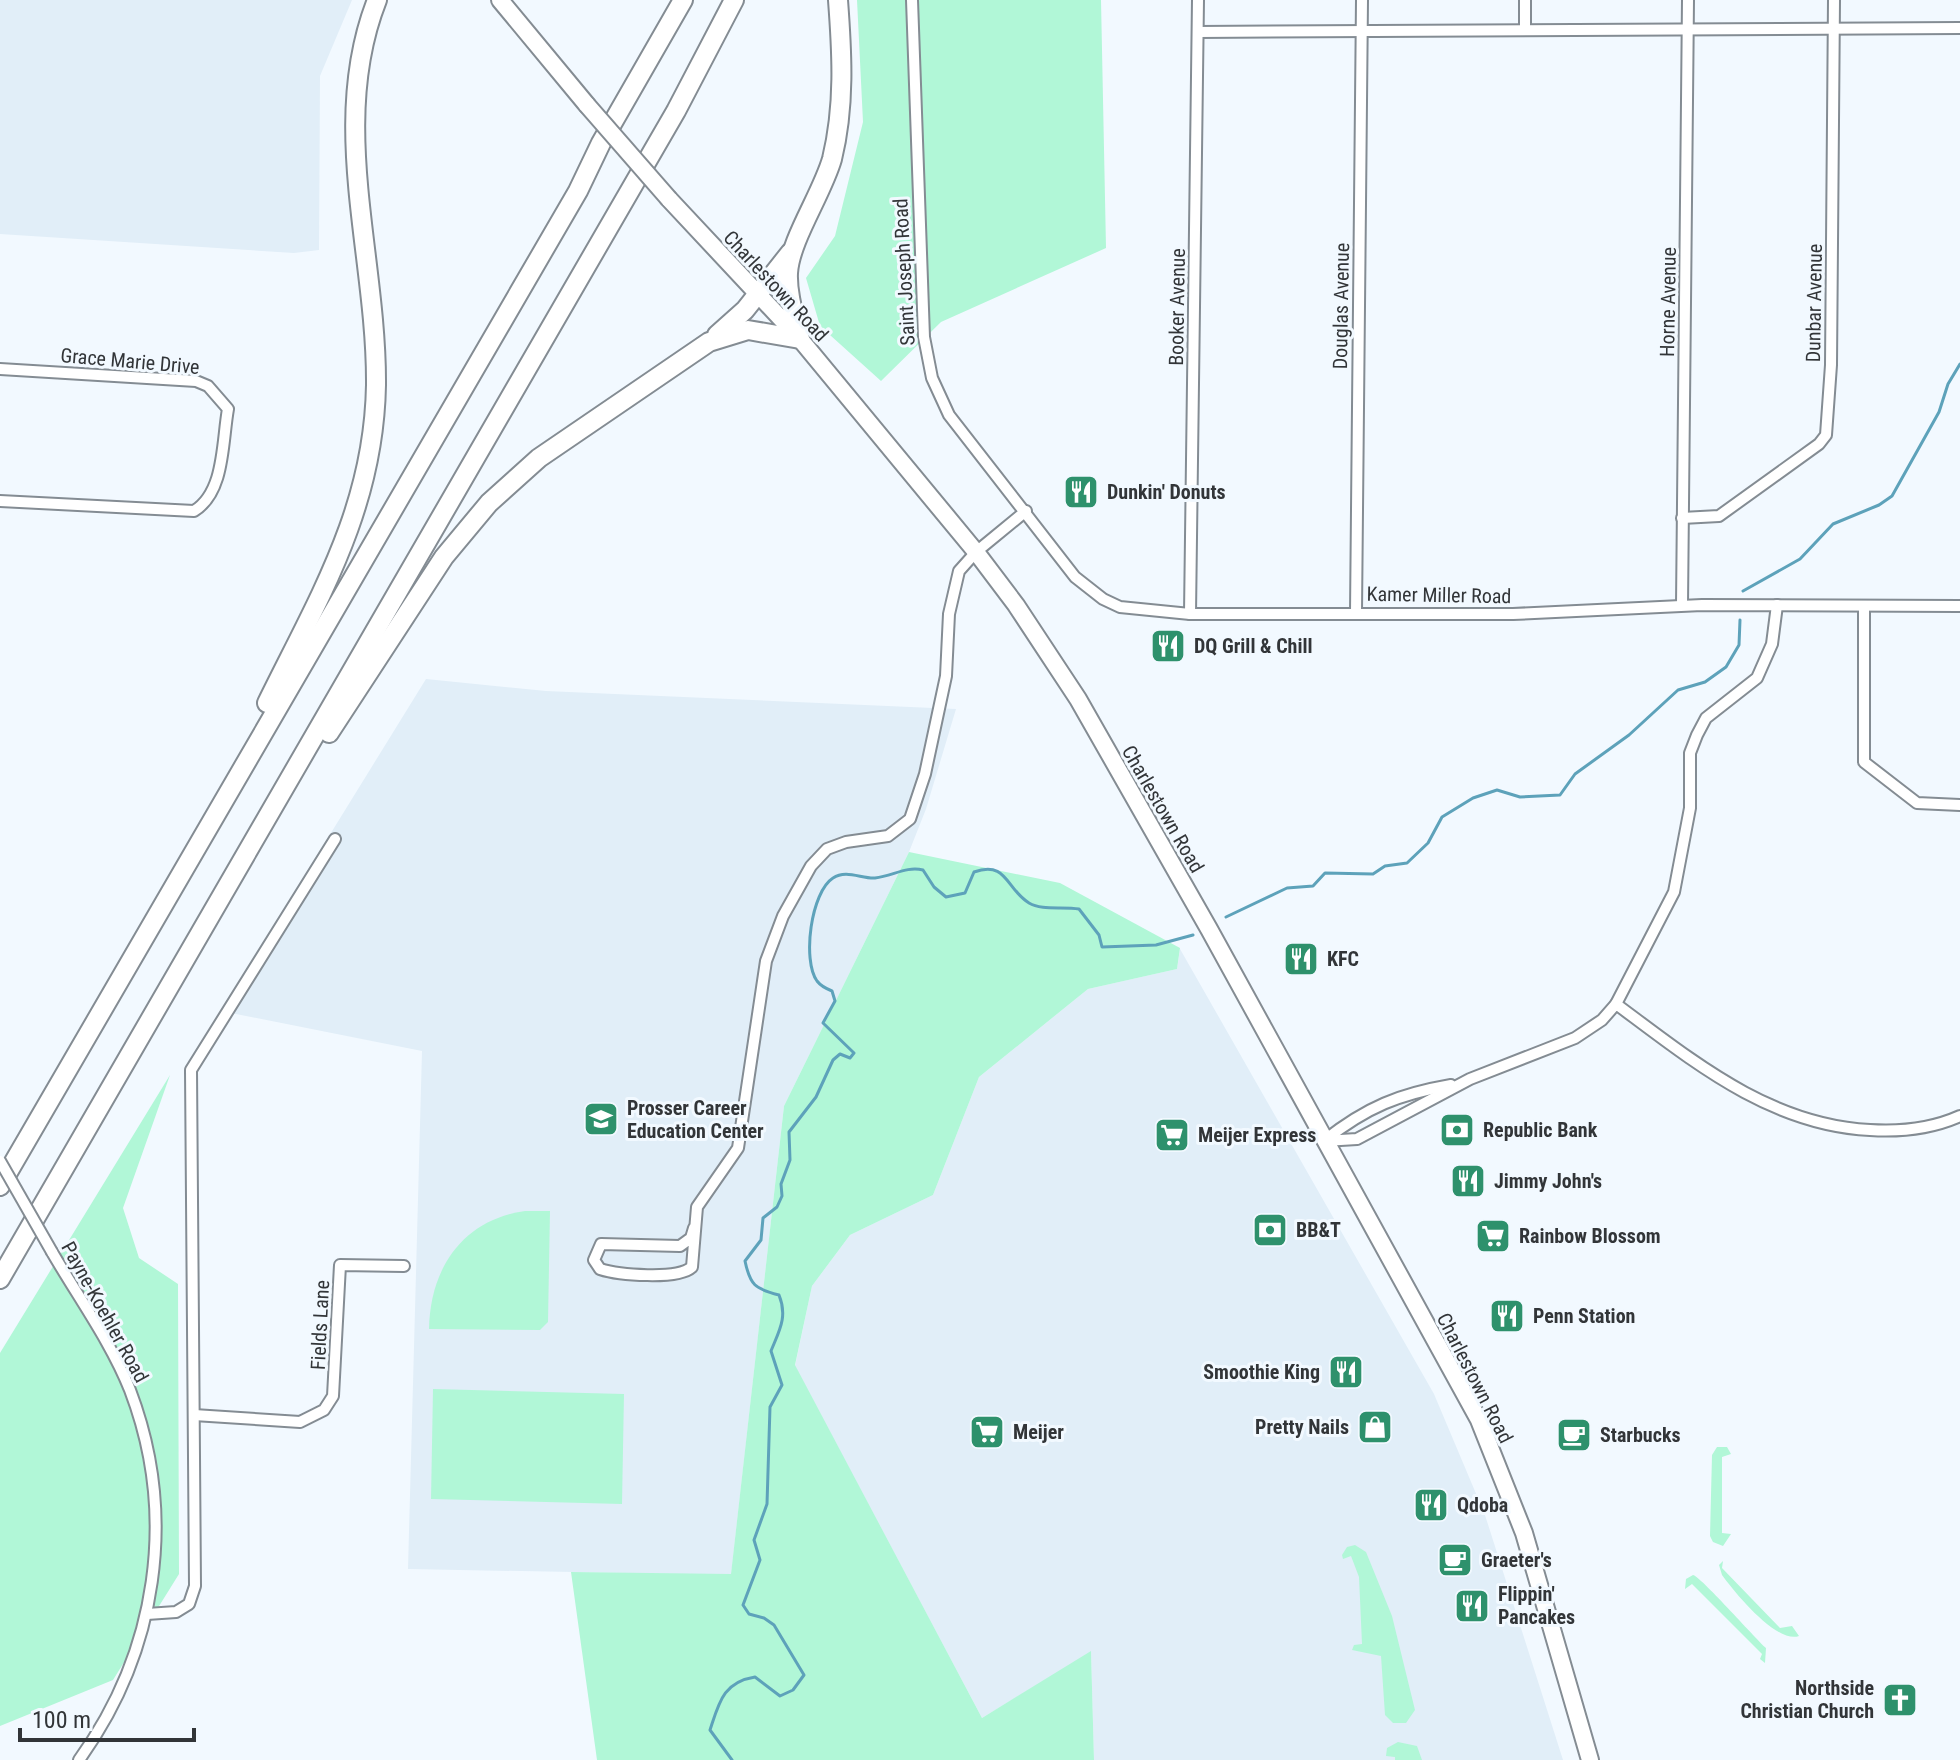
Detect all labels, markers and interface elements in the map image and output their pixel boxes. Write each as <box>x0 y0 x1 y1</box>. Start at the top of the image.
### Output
street label: Saint Joseph Road <box>888 198 920 346</box>
street label: Charlestown Road <box>718 226 834 346</box>
street label: Douglas Avenue <box>1328 243 1354 369</box>
street label: Dunbar Avenue <box>1801 244 1827 362</box>
street label: Horne Avenue <box>1655 247 1681 357</box>
street label: Booker Avenue <box>1164 248 1190 366</box>
street label: Grace Marie Drive <box>59 343 201 379</box>
restaurant icon: Dunkin' Donuts <box>1062 473 1100 511</box>
place label: Dunkin' Donuts <box>1107 480 1226 504</box>
street label: Kamer Miller Road <box>1366 582 1512 608</box>
restaurant icon: DQ Grill & Chill <box>1149 627 1187 665</box>
place label: DQ Grill & Chill <box>1194 634 1313 658</box>
street label: Charlestown Road <box>1117 741 1209 877</box>
restaurant icon: KFC <box>1282 940 1320 978</box>
place label: KFC <box>1327 947 1359 971</box>
place label: Prosser Career Education Center <box>627 1096 764 1143</box>
school or university icon: Prosser Career Education Center <box>582 1100 620 1138</box>
bank icon: Republic Bank <box>1438 1111 1476 1149</box>
supermarket icon: Meijer Express <box>1153 1116 1191 1154</box>
place label: Republic Bank <box>1483 1118 1598 1142</box>
place label: Meijer Express <box>1198 1123 1316 1147</box>
restaurant icon: Jimmy John's <box>1449 1162 1487 1200</box>
place label: Jimmy John's <box>1494 1169 1602 1193</box>
bank icon: BB&T <box>1251 1211 1289 1249</box>
supermarket icon: Rainbow Blossom <box>1474 1217 1512 1255</box>
place label: BB&T <box>1296 1218 1341 1242</box>
place label: Rainbow Blossom <box>1519 1224 1661 1248</box>
street label: Payne-Koehler Road <box>56 1237 154 1387</box>
street label: Fields Lane <box>306 1279 334 1371</box>
restaurant icon: Penn Station <box>1488 1297 1526 1335</box>
place label: Penn Station <box>1533 1304 1635 1328</box>
street label: Charlestown Road <box>1432 1309 1518 1447</box>
restaurant icon: Smoothie King <box>1327 1353 1365 1391</box>
place label: Smoothie King <box>1203 1360 1320 1384</box>
shop icon: Pretty Nails <box>1356 1408 1394 1446</box>
supermarket icon: Meijer <box>968 1413 1006 1451</box>
place label: Pretty Nails <box>1255 1415 1349 1439</box>
cafe icon: Starbucks <box>1555 1416 1593 1454</box>
place label: Meijer <box>1013 1420 1064 1444</box>
place label: Starbucks <box>1600 1423 1681 1447</box>
restaurant icon: Qdoba <box>1412 1486 1450 1524</box>
place label: Qdoba <box>1457 1493 1508 1517</box>
cafe icon: Graeter's <box>1436 1541 1474 1579</box>
place label: Graeter's <box>1481 1548 1552 1572</box>
place label: Flippin' Pancakes <box>1498 1582 1575 1629</box>
restaurant icon: Flippin' Pancakes <box>1453 1587 1491 1625</box>
place label: Northside Christian Church <box>1740 1676 1874 1723</box>
church icon: Northside Christian Church <box>1881 1681 1919 1719</box>
scale bar <box>20 1692 194 1742</box>
text: 100 m <box>32 1706 91 1734</box>

